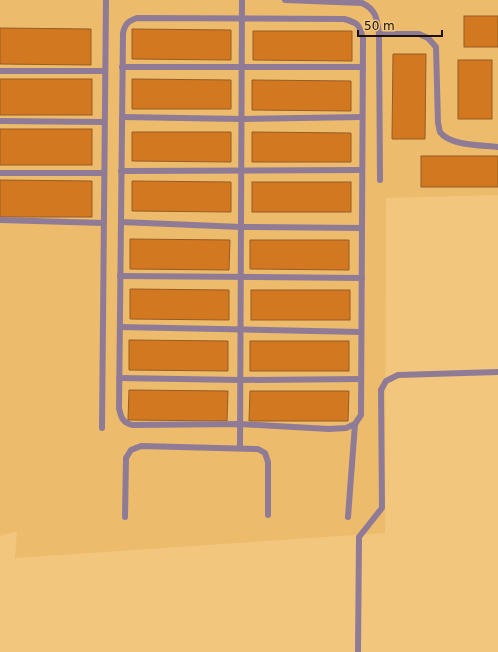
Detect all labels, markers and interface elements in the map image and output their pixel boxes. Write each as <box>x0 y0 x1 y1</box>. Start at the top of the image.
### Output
scale bar <box>358 12 442 38</box>
text: 50 m <box>364 19 395 33</box>

